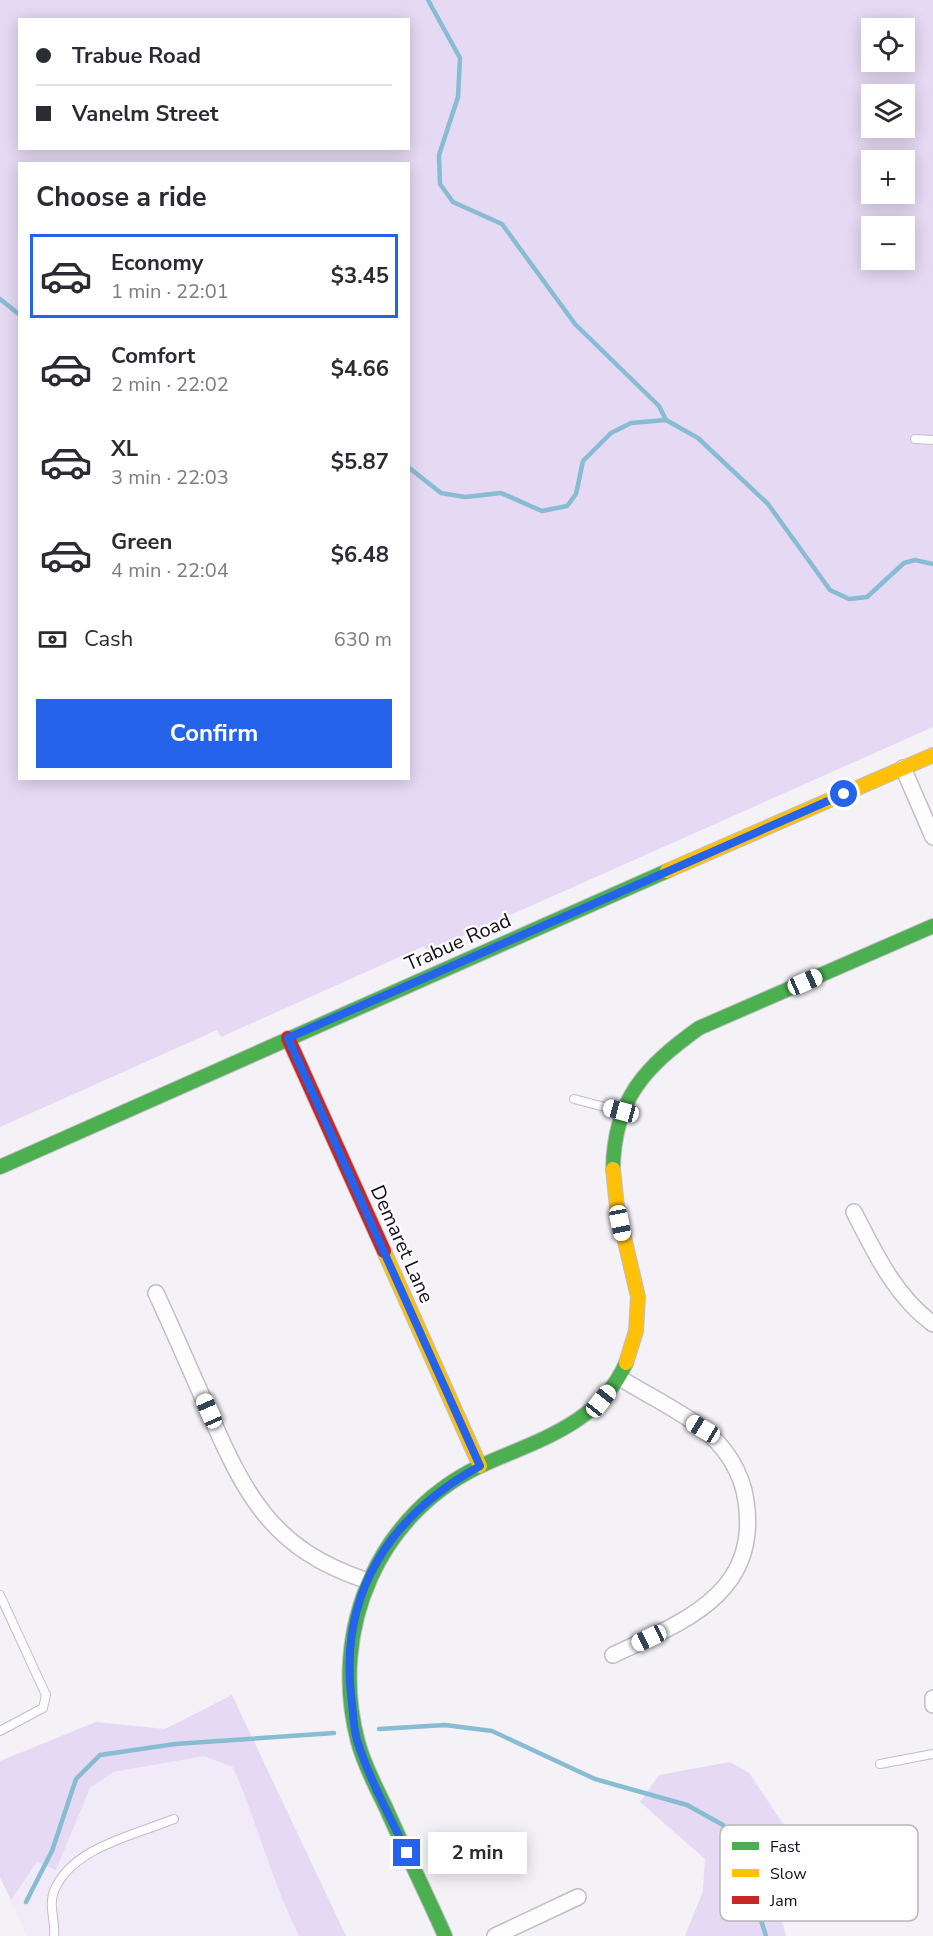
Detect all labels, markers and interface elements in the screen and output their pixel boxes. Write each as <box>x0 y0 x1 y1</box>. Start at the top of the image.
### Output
map controls <box>861 18 915 270</box>
button: locate <box>861 18 915 72</box>
text: Trabue Road <box>72 41 201 71</box>
button: layers <box>861 84 915 138</box>
text: Vanelm Street <box>72 99 218 129</box>
button: + <box>861 150 915 204</box>
text: Choose a ride <box>36 179 207 216</box>
button: − <box>861 216 915 270</box>
text: Economy <box>111 248 203 278</box>
icon: car <box>39 249 93 303</box>
text: $3.45 <box>331 261 389 291</box>
text: 1 min · 22:01 <box>111 278 229 305</box>
text: Comfort <box>111 341 195 371</box>
icon: car <box>39 342 93 396</box>
text: $4.66 <box>331 354 389 384</box>
text: 2 min · 22:02 <box>111 371 229 398</box>
text: XL <box>111 434 138 464</box>
icon: car <box>39 435 93 489</box>
text: $5.87 <box>331 447 389 477</box>
text: 3 min · 22:03 <box>111 464 229 491</box>
text: Green <box>111 527 172 557</box>
icon: car <box>39 528 93 582</box>
text: $6.48 <box>331 540 389 570</box>
text: 4 min · 22:04 <box>111 557 229 584</box>
icon: cash <box>36 623 69 656</box>
text: Cash <box>84 624 133 654</box>
text: 630 m <box>334 626 392 653</box>
button: Confirm <box>36 699 392 768</box>
route start <box>830 780 857 807</box>
street label: Trabue Road <box>401 907 515 977</box>
car <box>785 966 825 998</box>
car <box>601 1098 641 1124</box>
street label: Demaret Lane <box>364 1181 440 1307</box>
car <box>608 1204 632 1242</box>
car <box>583 1381 619 1421</box>
car <box>193 1391 225 1431</box>
car <box>683 1412 723 1446</box>
car <box>629 1622 669 1654</box>
legend <box>720 1825 918 1921</box>
callout: 2 min <box>428 1832 527 1874</box>
text: Fast <box>770 1836 801 1858</box>
route end <box>393 1839 420 1866</box>
text: 2 min <box>452 1839 503 1866</box>
text: Slow <box>770 1863 807 1885</box>
text: Jam <box>769 1890 797 1912</box>

